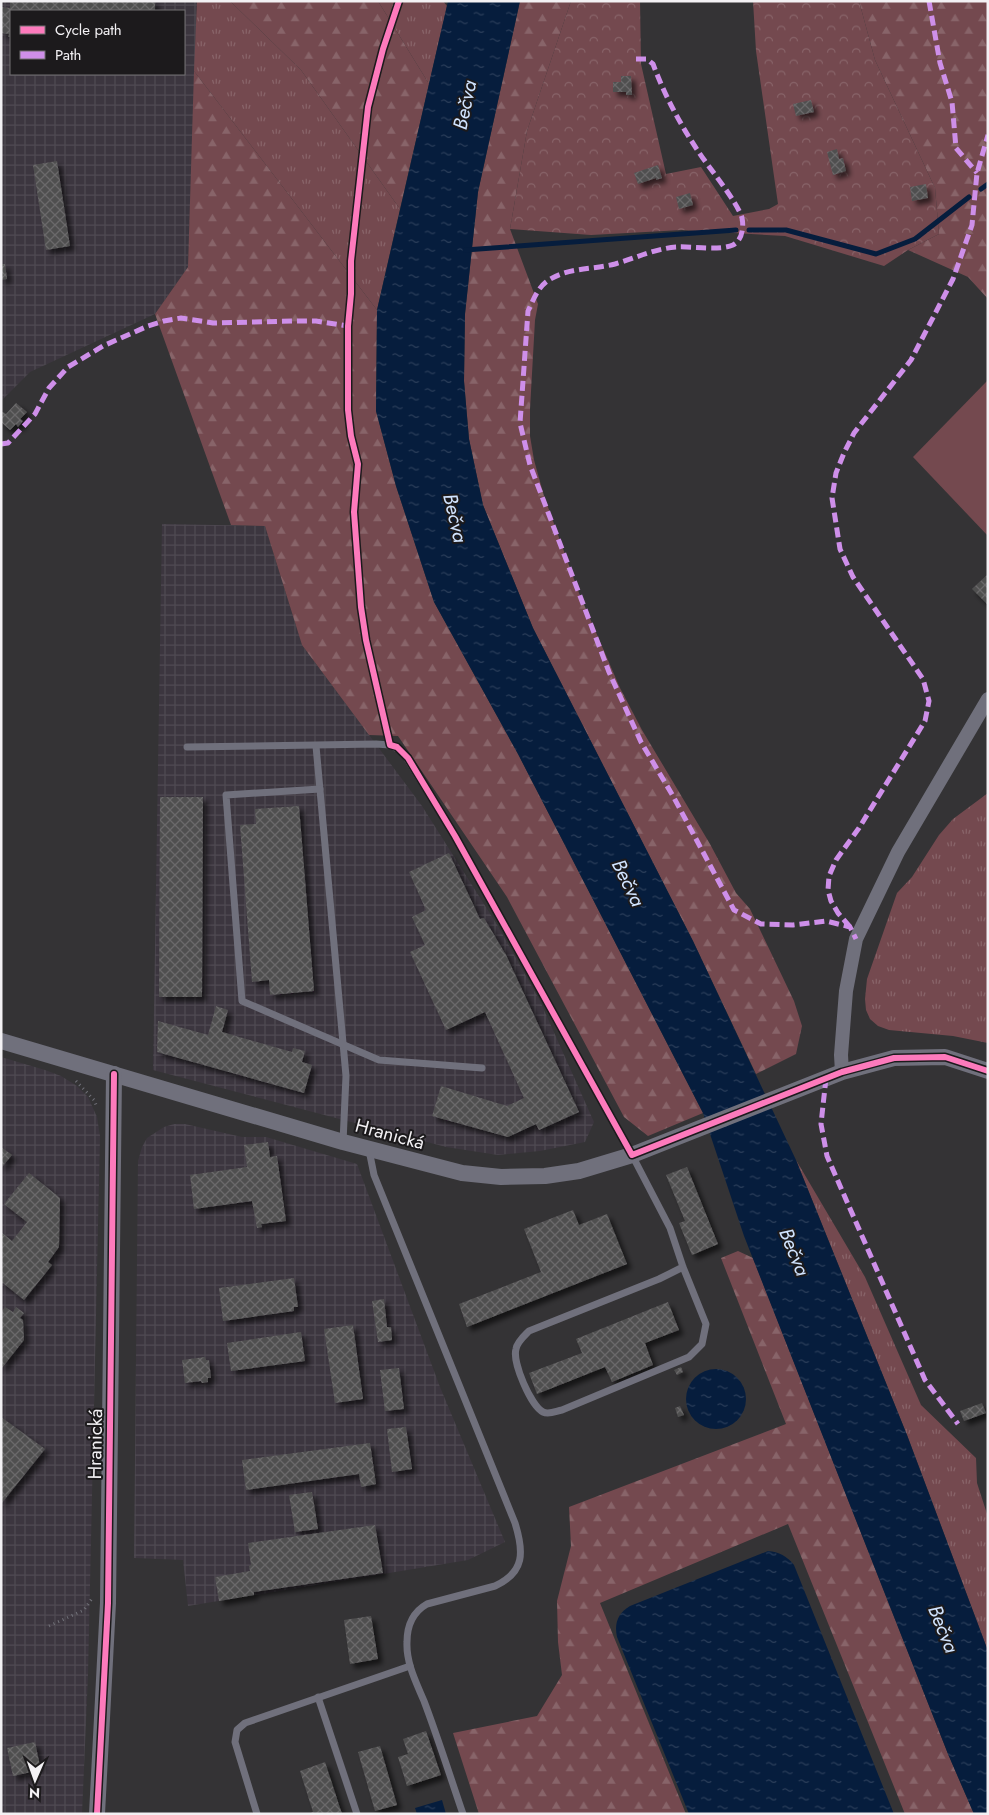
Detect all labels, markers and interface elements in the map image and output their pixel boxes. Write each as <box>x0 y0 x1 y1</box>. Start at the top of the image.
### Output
legend <box>10 10 185 75</box>
text: Cycle path <box>55 19 122 41</box>
text: Path <box>55 44 81 66</box>
water label: Bečva <box>446 78 484 132</box>
water label: Bečva <box>435 491 475 545</box>
water label: Bečva <box>604 854 652 912</box>
street label: Hranická <box>352 1112 428 1156</box>
water label: Bečva <box>771 1224 817 1280</box>
street label: Hranická <box>81 1408 109 1480</box>
water label: Bečva <box>920 1601 966 1657</box>
north arrow <box>10 1755 60 1805</box>
text: N <box>29 1783 40 1803</box>

